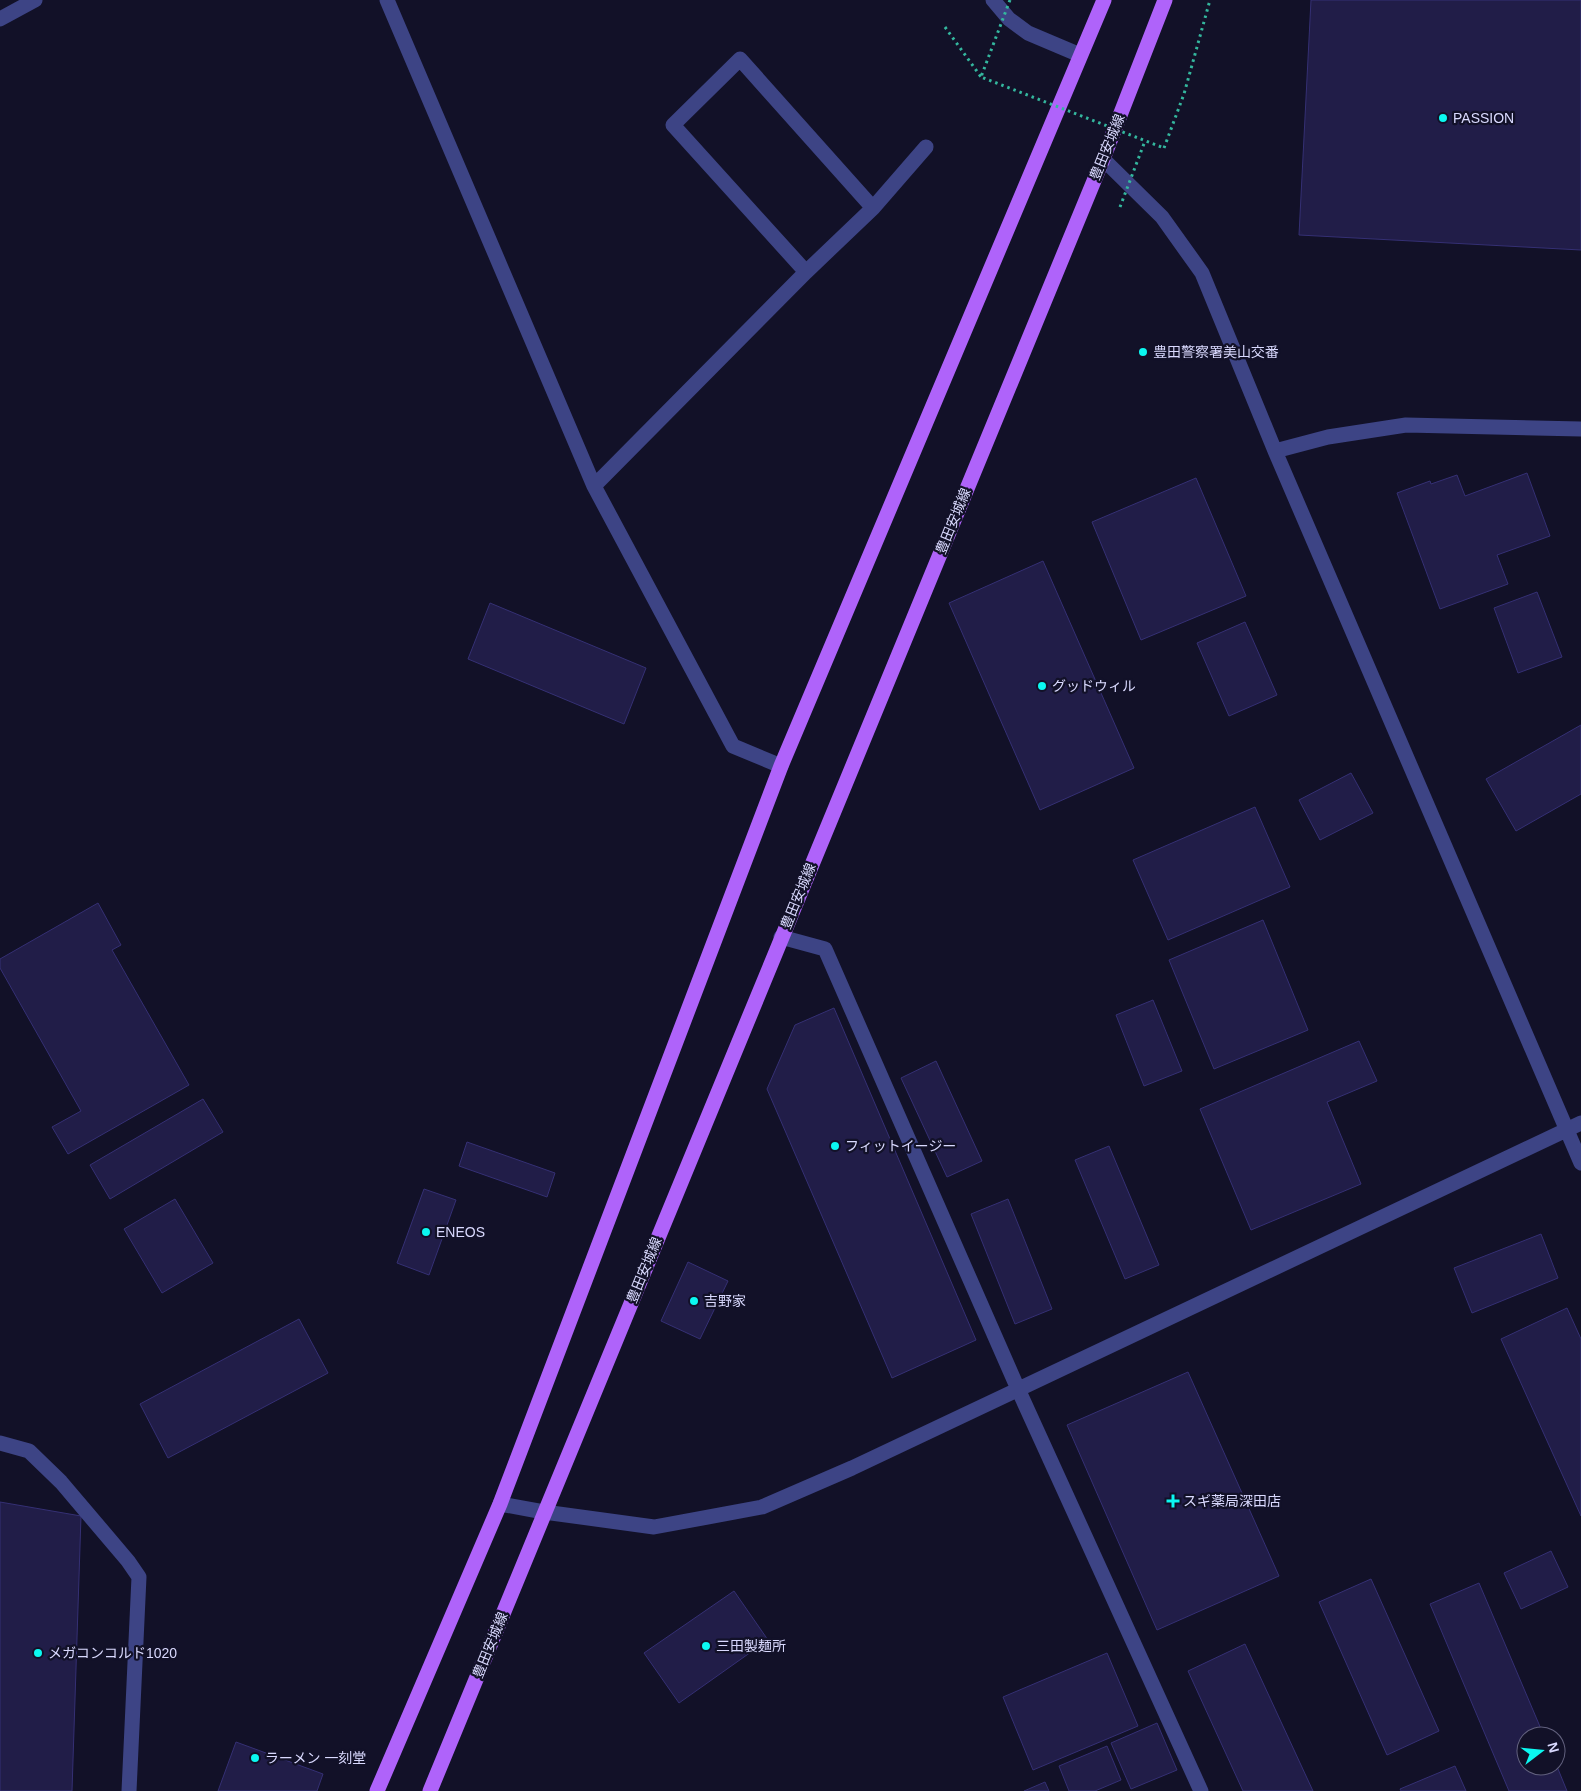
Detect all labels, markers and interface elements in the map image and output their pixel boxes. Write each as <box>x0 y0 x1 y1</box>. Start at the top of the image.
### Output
place label: PASSION <box>1453 110 1514 126</box>
street label: 豊田安城線 <box>1086 112 1128 182</box>
marker: PASSION <box>1437 112 1449 124</box>
place label: 豊田警察署美山交番 <box>1153 344 1279 360</box>
marker: 豊田警察署美山交番 <box>1137 346 1149 358</box>
street label: 豊田安城線 <box>932 486 974 556</box>
place label: グッドウィル <box>1052 678 1136 694</box>
marker: グッドウィル <box>1036 680 1048 692</box>
street label: 豊田安城線 <box>777 861 819 931</box>
place label: フィットイージー <box>845 1138 956 1154</box>
marker: フィットイージー <box>829 1140 841 1152</box>
place label: ENEOS <box>436 1224 485 1240</box>
marker: ENEOS <box>420 1226 432 1238</box>
street label: 豊田安城線 <box>623 1235 665 1305</box>
place label: 吉野家 <box>704 1293 746 1309</box>
marker: 吉野家 <box>688 1295 700 1307</box>
place label: スギ薬局深田店 <box>1183 1493 1281 1509</box>
marker: スギ薬局深田店 <box>1167 1495 1179 1507</box>
street label: 豊田安城線 <box>469 1610 511 1680</box>
place label: 三田製麺所 <box>716 1638 786 1654</box>
marker: 三田製麺所 <box>700 1640 712 1652</box>
place label: メガコンコルド1020 <box>48 1645 177 1661</box>
marker: メガコンコルド1020 <box>32 1647 44 1659</box>
north arrow <box>1516 1726 1566 1776</box>
text: N <box>1544 1740 1563 1754</box>
place label: ラーメン 一刻堂 <box>265 1750 366 1766</box>
marker: ラーメン 一刻堂 <box>249 1752 261 1764</box>

